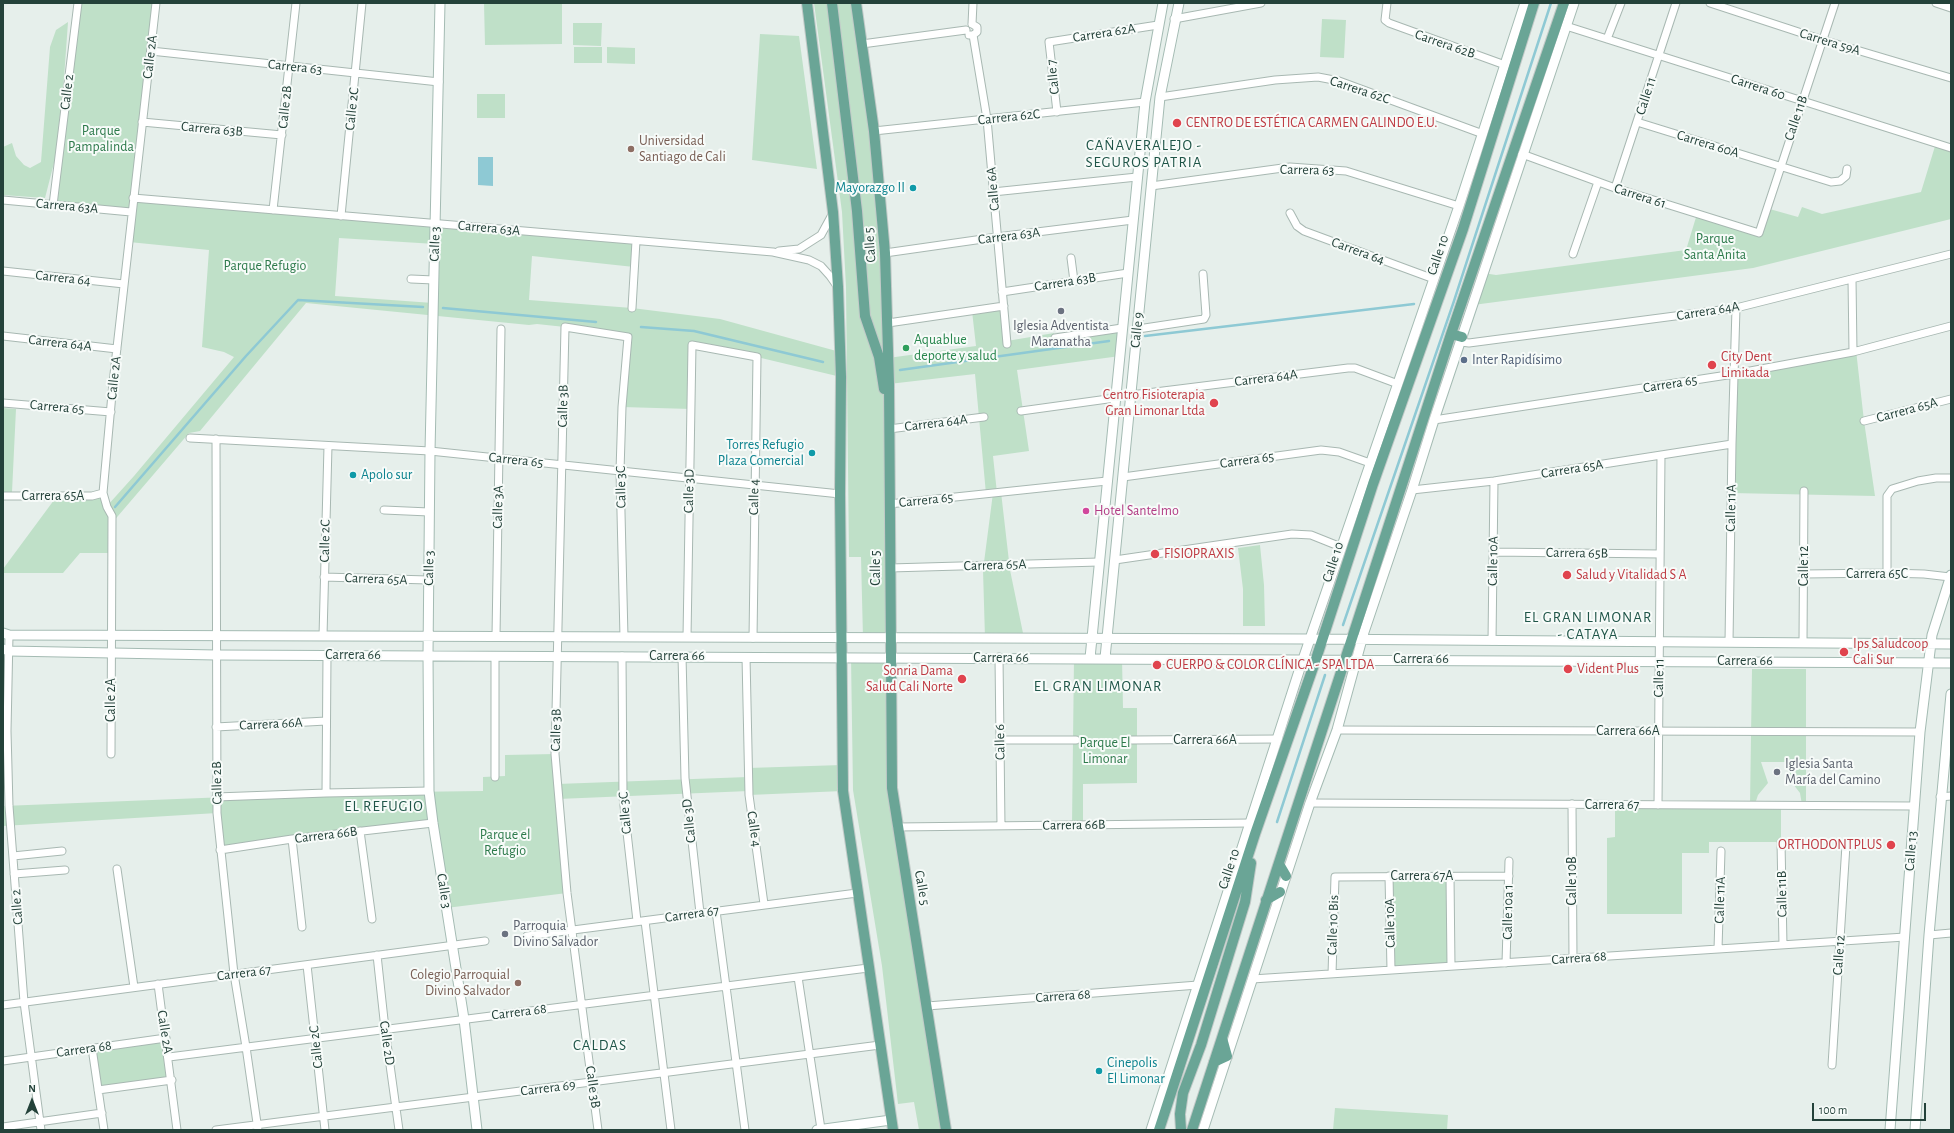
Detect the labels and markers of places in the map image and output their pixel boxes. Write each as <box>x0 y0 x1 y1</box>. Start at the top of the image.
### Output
place label: CENTRO DE ESTÉTICA CARMEN GALINDO E.U. <box>1186 115 1438 131</box>
marker: CENTRO DE ESTÉTICA CARMEN GALINDO E.U. <box>1171 117 1183 129</box>
place label: Universidad Santiago de Cali <box>639 133 726 166</box>
marker: Universidad Santiago de Cali <box>626 144 636 154</box>
place label: Mayorazgo II <box>835 180 905 196</box>
marker: Mayorazgo II <box>908 183 918 193</box>
marker: Iglesia Adventista Maranatha <box>1056 306 1066 316</box>
place label: Iglesia Adventista Maranatha <box>1013 318 1109 350</box>
place label: Aquablue deporte y salud <box>914 332 997 364</box>
marker: Aquablue deporte y salud <box>901 343 911 353</box>
place label: City Dent Limitada <box>1721 349 1772 382</box>
place label: Inter Rapidísimo <box>1472 352 1562 368</box>
marker: Inter Rapidísimo <box>1459 355 1469 365</box>
marker: City Dent Limitada <box>1706 359 1718 371</box>
place label: Centro Fisioterapia Gran Limonar Ltda <box>1103 387 1205 420</box>
marker: Centro Fisioterapia Gran Limonar Ltda <box>1208 397 1220 409</box>
place label: Torres Refugio Plaza Comercial <box>718 437 804 470</box>
marker: Torres Refugio Plaza Comercial <box>807 448 817 458</box>
place label: Apolo sur <box>361 467 412 483</box>
marker: Apolo sur <box>348 470 358 480</box>
place label: Hotel Santelmo <box>1094 503 1179 519</box>
marker: Hotel Santelmo <box>1081 506 1091 516</box>
place label: FISIOPRAXIS <box>1164 546 1234 562</box>
marker: FISIOPRAXIS <box>1149 548 1161 560</box>
place label: Salud y Vitalidad S A <box>1576 567 1687 583</box>
marker: Salud y Vitalidad S A <box>1561 569 1573 581</box>
place label: Ips Saludcoop Cali Sur <box>1853 636 1928 668</box>
marker: Ips Saludcoop Cali Sur <box>1838 646 1850 658</box>
place label: CUERPO & COLOR CLÍNICA - SPA LTDA <box>1166 657 1374 673</box>
marker: CUERPO & COLOR CLÍNICA - SPA LTDA <box>1151 659 1163 671</box>
place label: Vident Plus <box>1577 661 1639 677</box>
place label: Sonria Dama Salud Cali Norte <box>866 663 953 696</box>
marker: Vident Plus <box>1562 663 1574 675</box>
marker: Sonria Dama Salud Cali Norte <box>956 673 968 685</box>
place label: Iglesia Santa María del Camino <box>1785 756 1881 788</box>
marker: Iglesia Santa María del Camino <box>1772 767 1782 777</box>
place label: ORTHODONTPLUS <box>1778 837 1882 853</box>
marker: ORTHODONTPLUS <box>1885 839 1897 851</box>
place label: Parroquia Divino Salvador <box>513 918 598 950</box>
marker: Parroquia Divino Salvador <box>500 929 510 939</box>
place label: Colegio Parroquial Divino Salvador <box>410 967 510 1000</box>
marker: Colegio Parroquial Divino Salvador <box>513 978 523 988</box>
place label: Cinepolis El Limonar <box>1107 1055 1165 1088</box>
marker: Cinepolis El Limonar <box>1094 1066 1104 1076</box>

